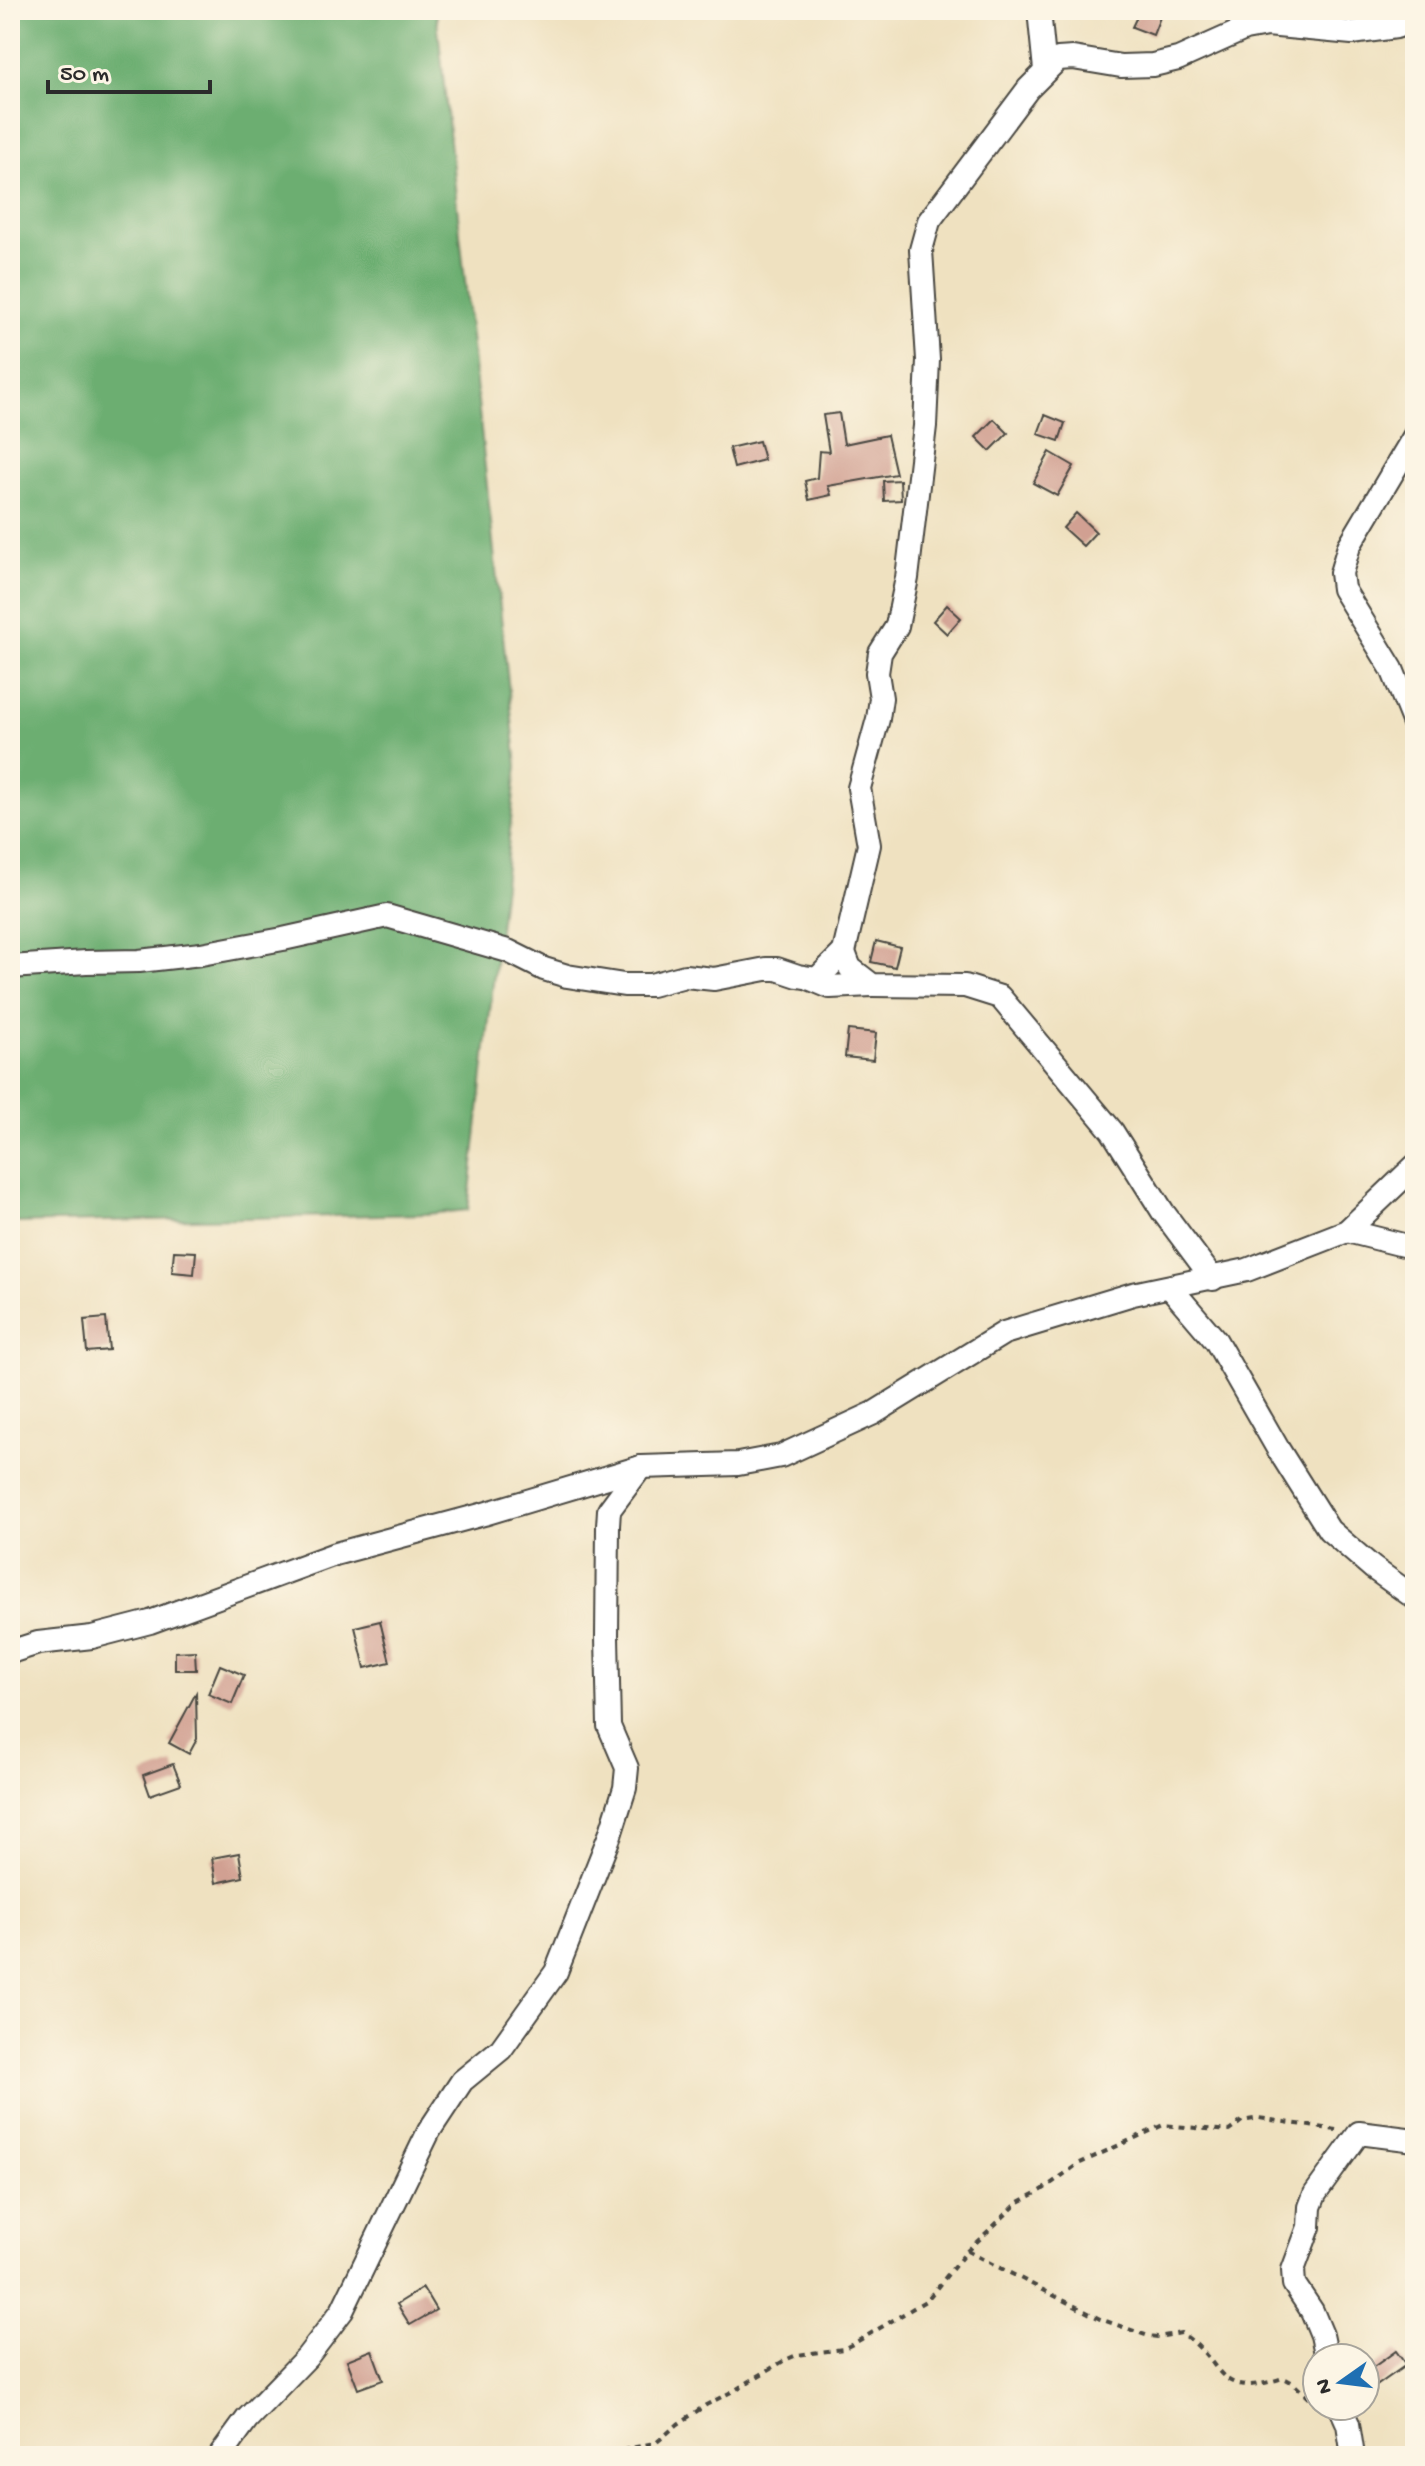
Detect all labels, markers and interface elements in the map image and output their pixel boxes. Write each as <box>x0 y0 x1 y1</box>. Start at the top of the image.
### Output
scale bar <box>48 44 210 94</box>
text: 50 m <box>60 61 109 90</box>
north arrow <box>1301 2342 1381 2422</box>
text: N <box>1311 2376 1340 2396</box>

